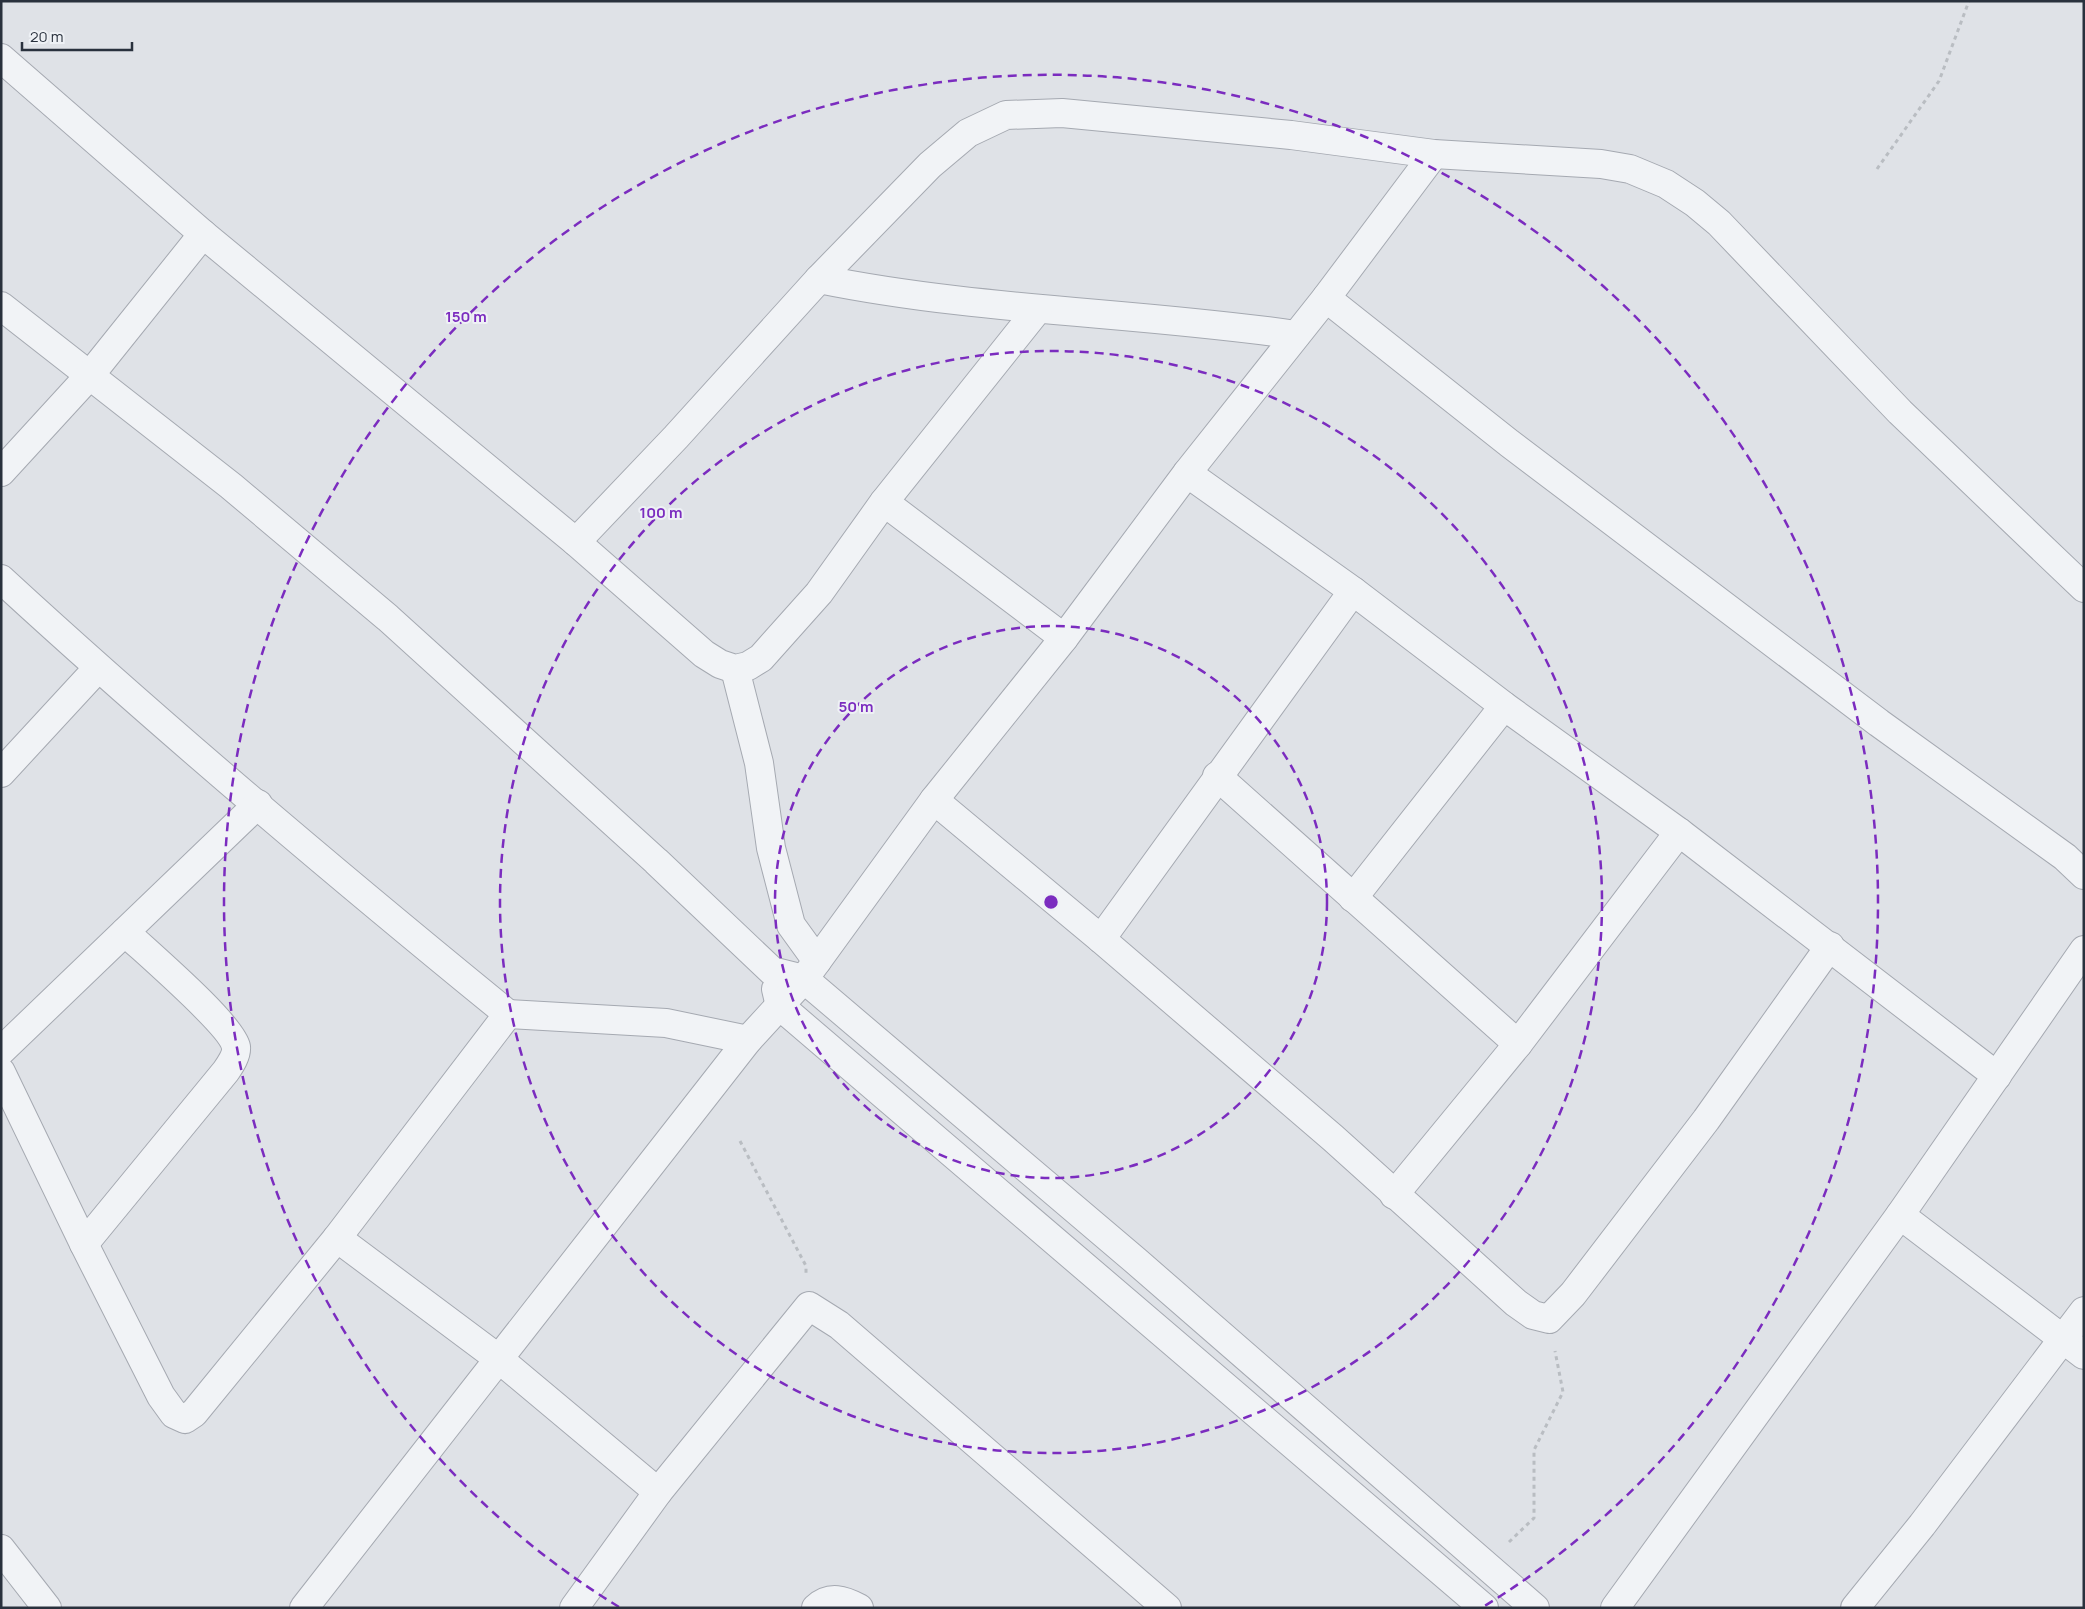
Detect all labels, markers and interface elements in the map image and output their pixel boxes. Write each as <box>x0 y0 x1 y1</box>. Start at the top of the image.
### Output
scale bar <box>22 20 132 52</box>
text: 20 m <box>30 26 63 47</box>
text: 150 m <box>445 306 487 327</box>
text: 100 m <box>640 502 682 523</box>
text: 50 m <box>838 696 874 717</box>
centre of rings <box>1042 893 1060 911</box>

